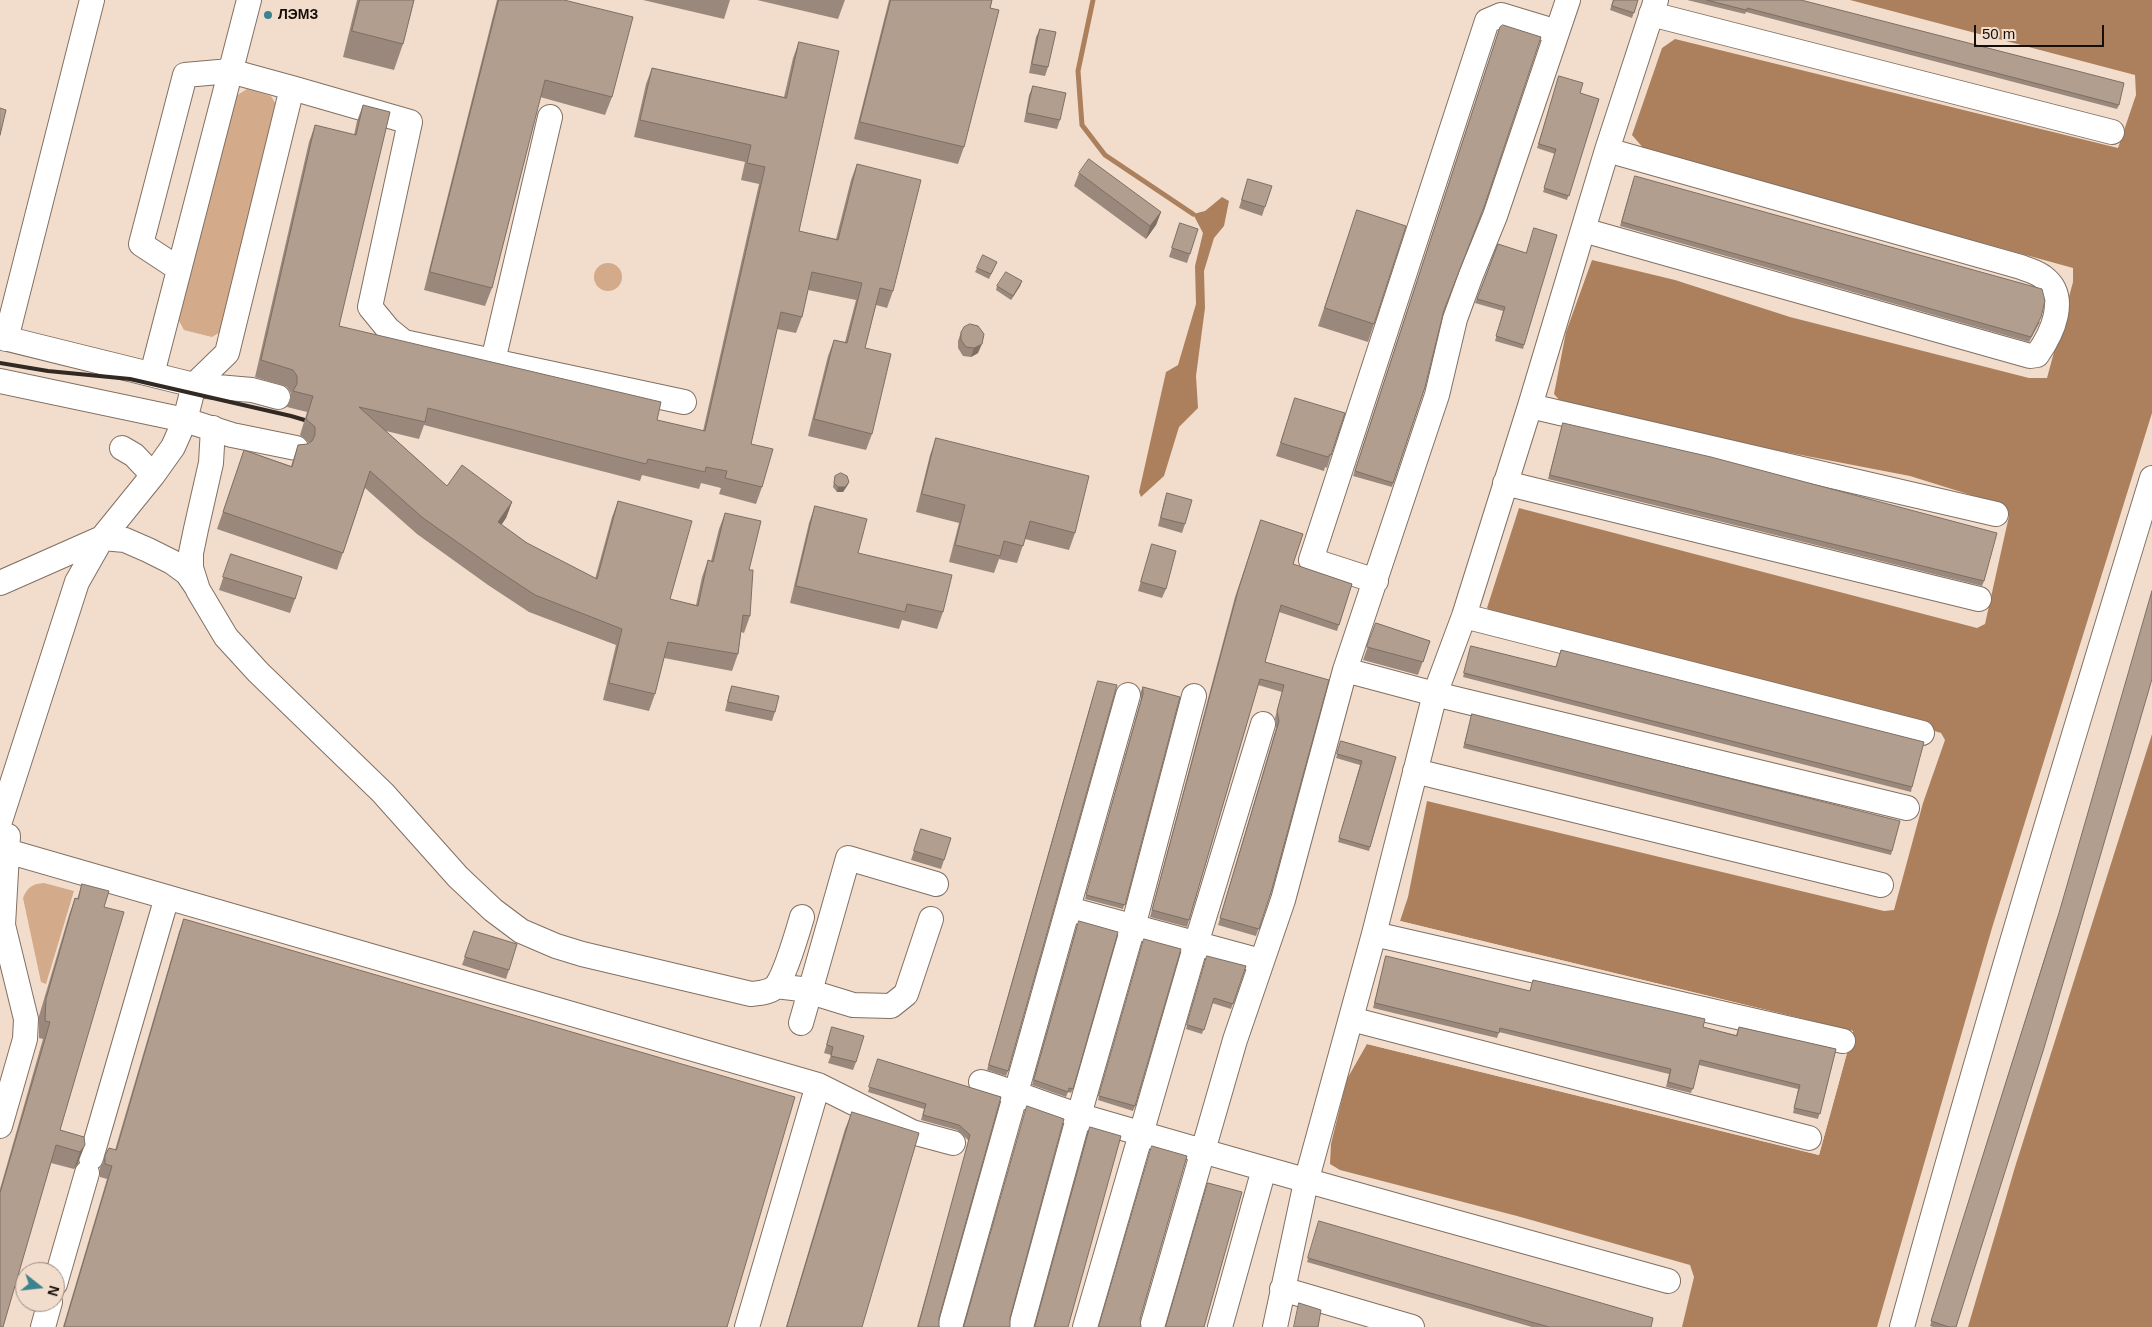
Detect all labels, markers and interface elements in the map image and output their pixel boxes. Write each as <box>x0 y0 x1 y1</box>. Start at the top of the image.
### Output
place label: ЛЭМЗ <box>278 7 318 23</box>
marker: ЛЭМЗ <box>262 9 274 21</box>
scale bar <box>1977 15 2107 47</box>
text: 50 m <box>1982 25 2015 42</box>
north arrow <box>15 1262 65 1312</box>
text: N <box>44 1284 63 1298</box>

